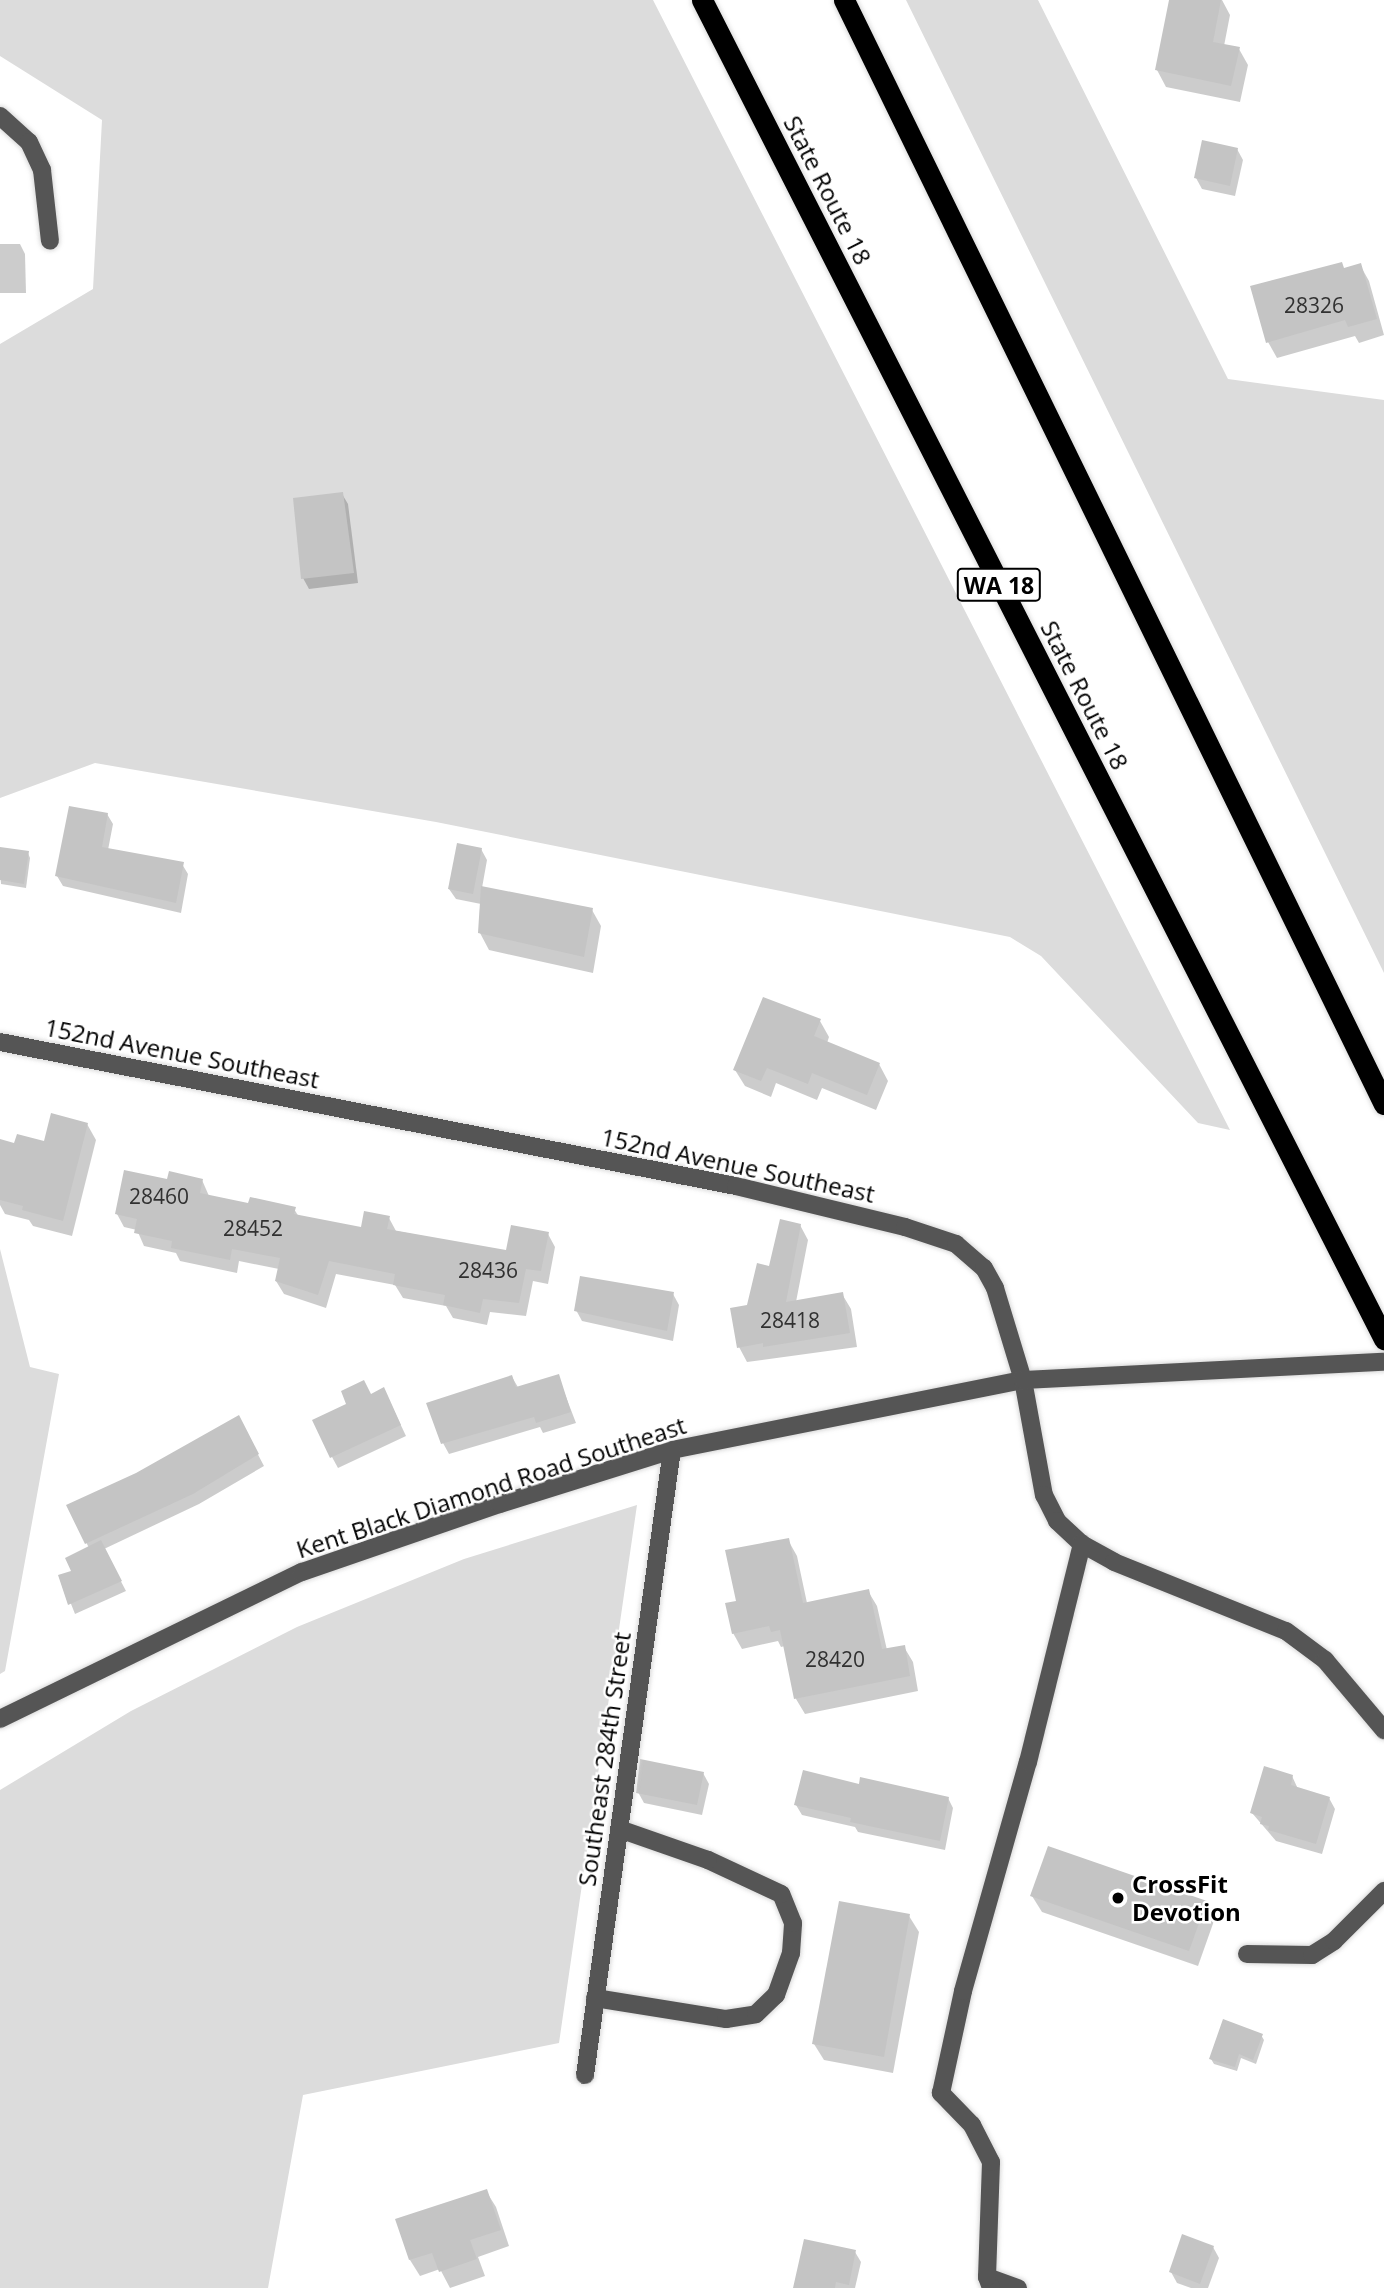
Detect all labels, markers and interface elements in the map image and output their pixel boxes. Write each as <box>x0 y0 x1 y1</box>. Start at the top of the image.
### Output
street label: State Route 18 <box>778 111 878 269</box>
house number: 28326 <box>1284 292 1344 318</box>
road number: WA 18 <box>955 566 1043 604</box>
street label: State Route 18 <box>1035 616 1135 774</box>
street label: 152nd Avenue Southeast <box>42 1012 322 1094</box>
street label: 152nd Avenue Southeast <box>599 1122 877 1208</box>
house number: 28460 <box>129 1183 189 1209</box>
house number: 28452 <box>223 1215 283 1241</box>
house number: 28436 <box>458 1257 518 1283</box>
house number: 28418 <box>760 1307 820 1333</box>
street label: Kent Black Diamond Road Southeast <box>293 1410 689 1564</box>
street label: Southeast 284th Street <box>572 1630 636 1888</box>
house number: 28420 <box>805 1646 865 1672</box>
place label: CrossFit Devotion <box>1132 1870 1241 1926</box>
marker: CrossFit Devotion <box>1110 1890 1126 1906</box>

